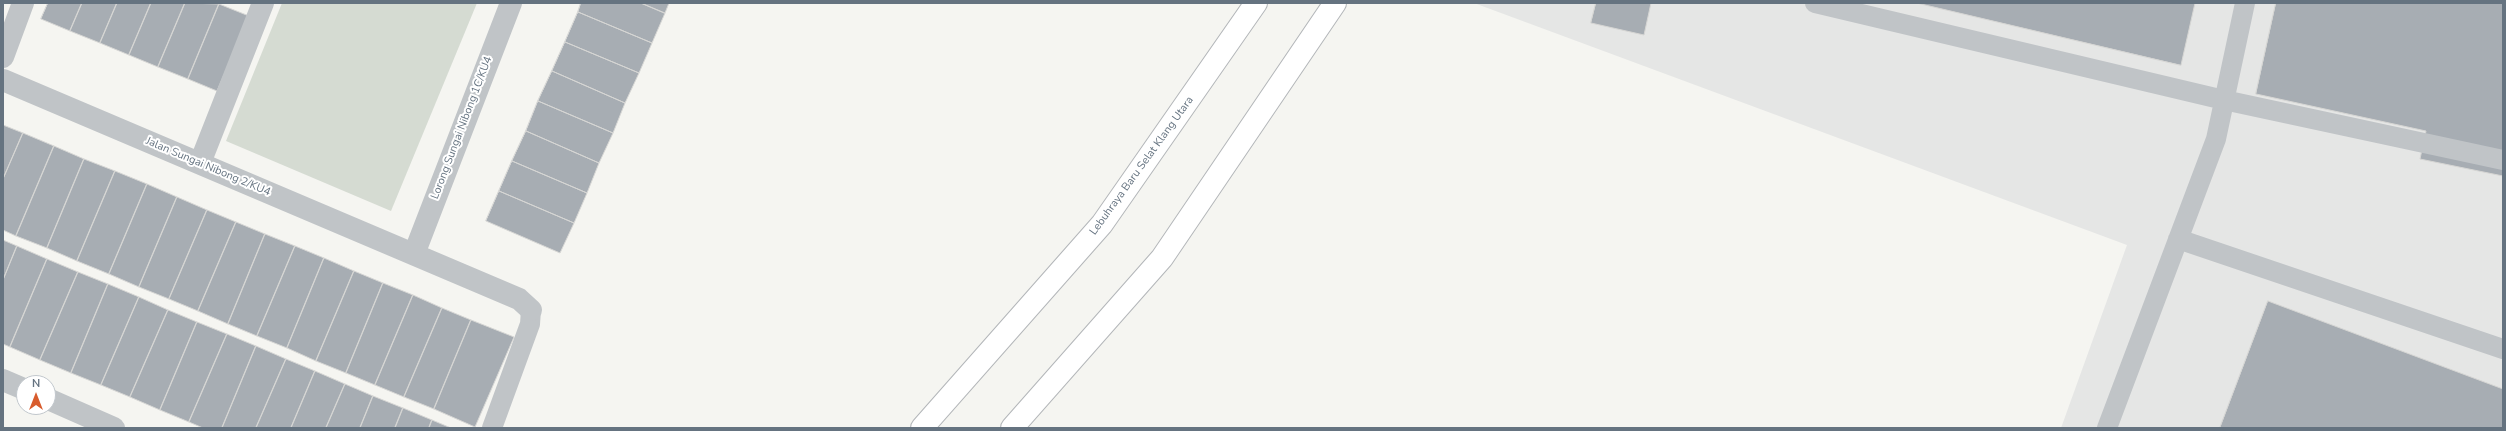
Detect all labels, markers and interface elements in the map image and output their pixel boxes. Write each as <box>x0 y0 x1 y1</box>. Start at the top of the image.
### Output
street label: Lorong Sungai Nibong 1C/KU4 <box>429 55 495 201</box>
street label: Lebuhraya Baru Selat Klang Utara <box>1087 94 1197 238</box>
street label: Jalan Sungai Nibong 2/KU4 <box>144 135 272 199</box>
north arrow <box>16 375 56 415</box>
text: N <box>32 376 40 391</box>

